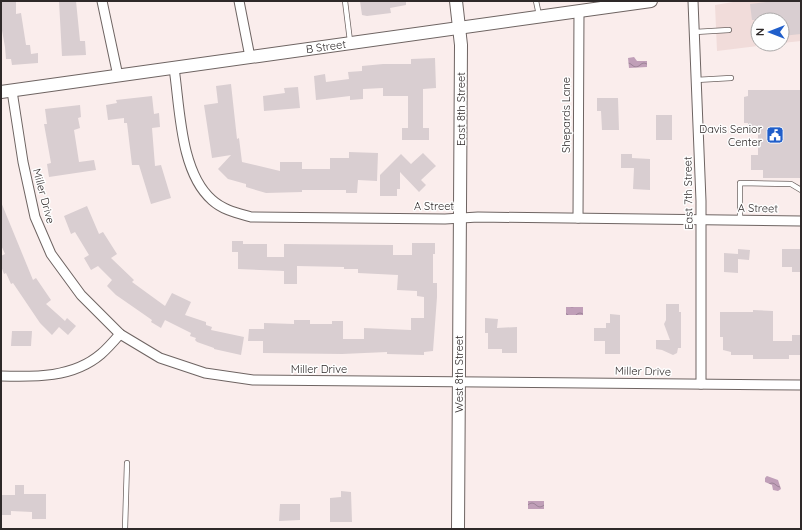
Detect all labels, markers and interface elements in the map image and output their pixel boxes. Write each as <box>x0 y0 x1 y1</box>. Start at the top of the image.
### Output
north arrow <box>750 12 790 52</box>
text: N <box>753 28 767 36</box>
street label: B Street <box>305 37 347 56</box>
street label: East 8th Street <box>454 72 468 146</box>
street label: Shepards Lane <box>559 77 573 153</box>
place label: Davis Senior Center <box>699 122 763 149</box>
public building icon: Davis Senior Center <box>765 125 785 145</box>
street label: East 7th Street <box>680 156 696 230</box>
street label: Miller Drive <box>30 167 58 225</box>
street label: A Street <box>414 199 454 213</box>
street label: A Street <box>738 201 778 215</box>
street label: West 8th Street <box>452 335 466 413</box>
street label: Miller Drive <box>291 362 347 376</box>
street label: Miller Drive <box>615 364 671 378</box>

